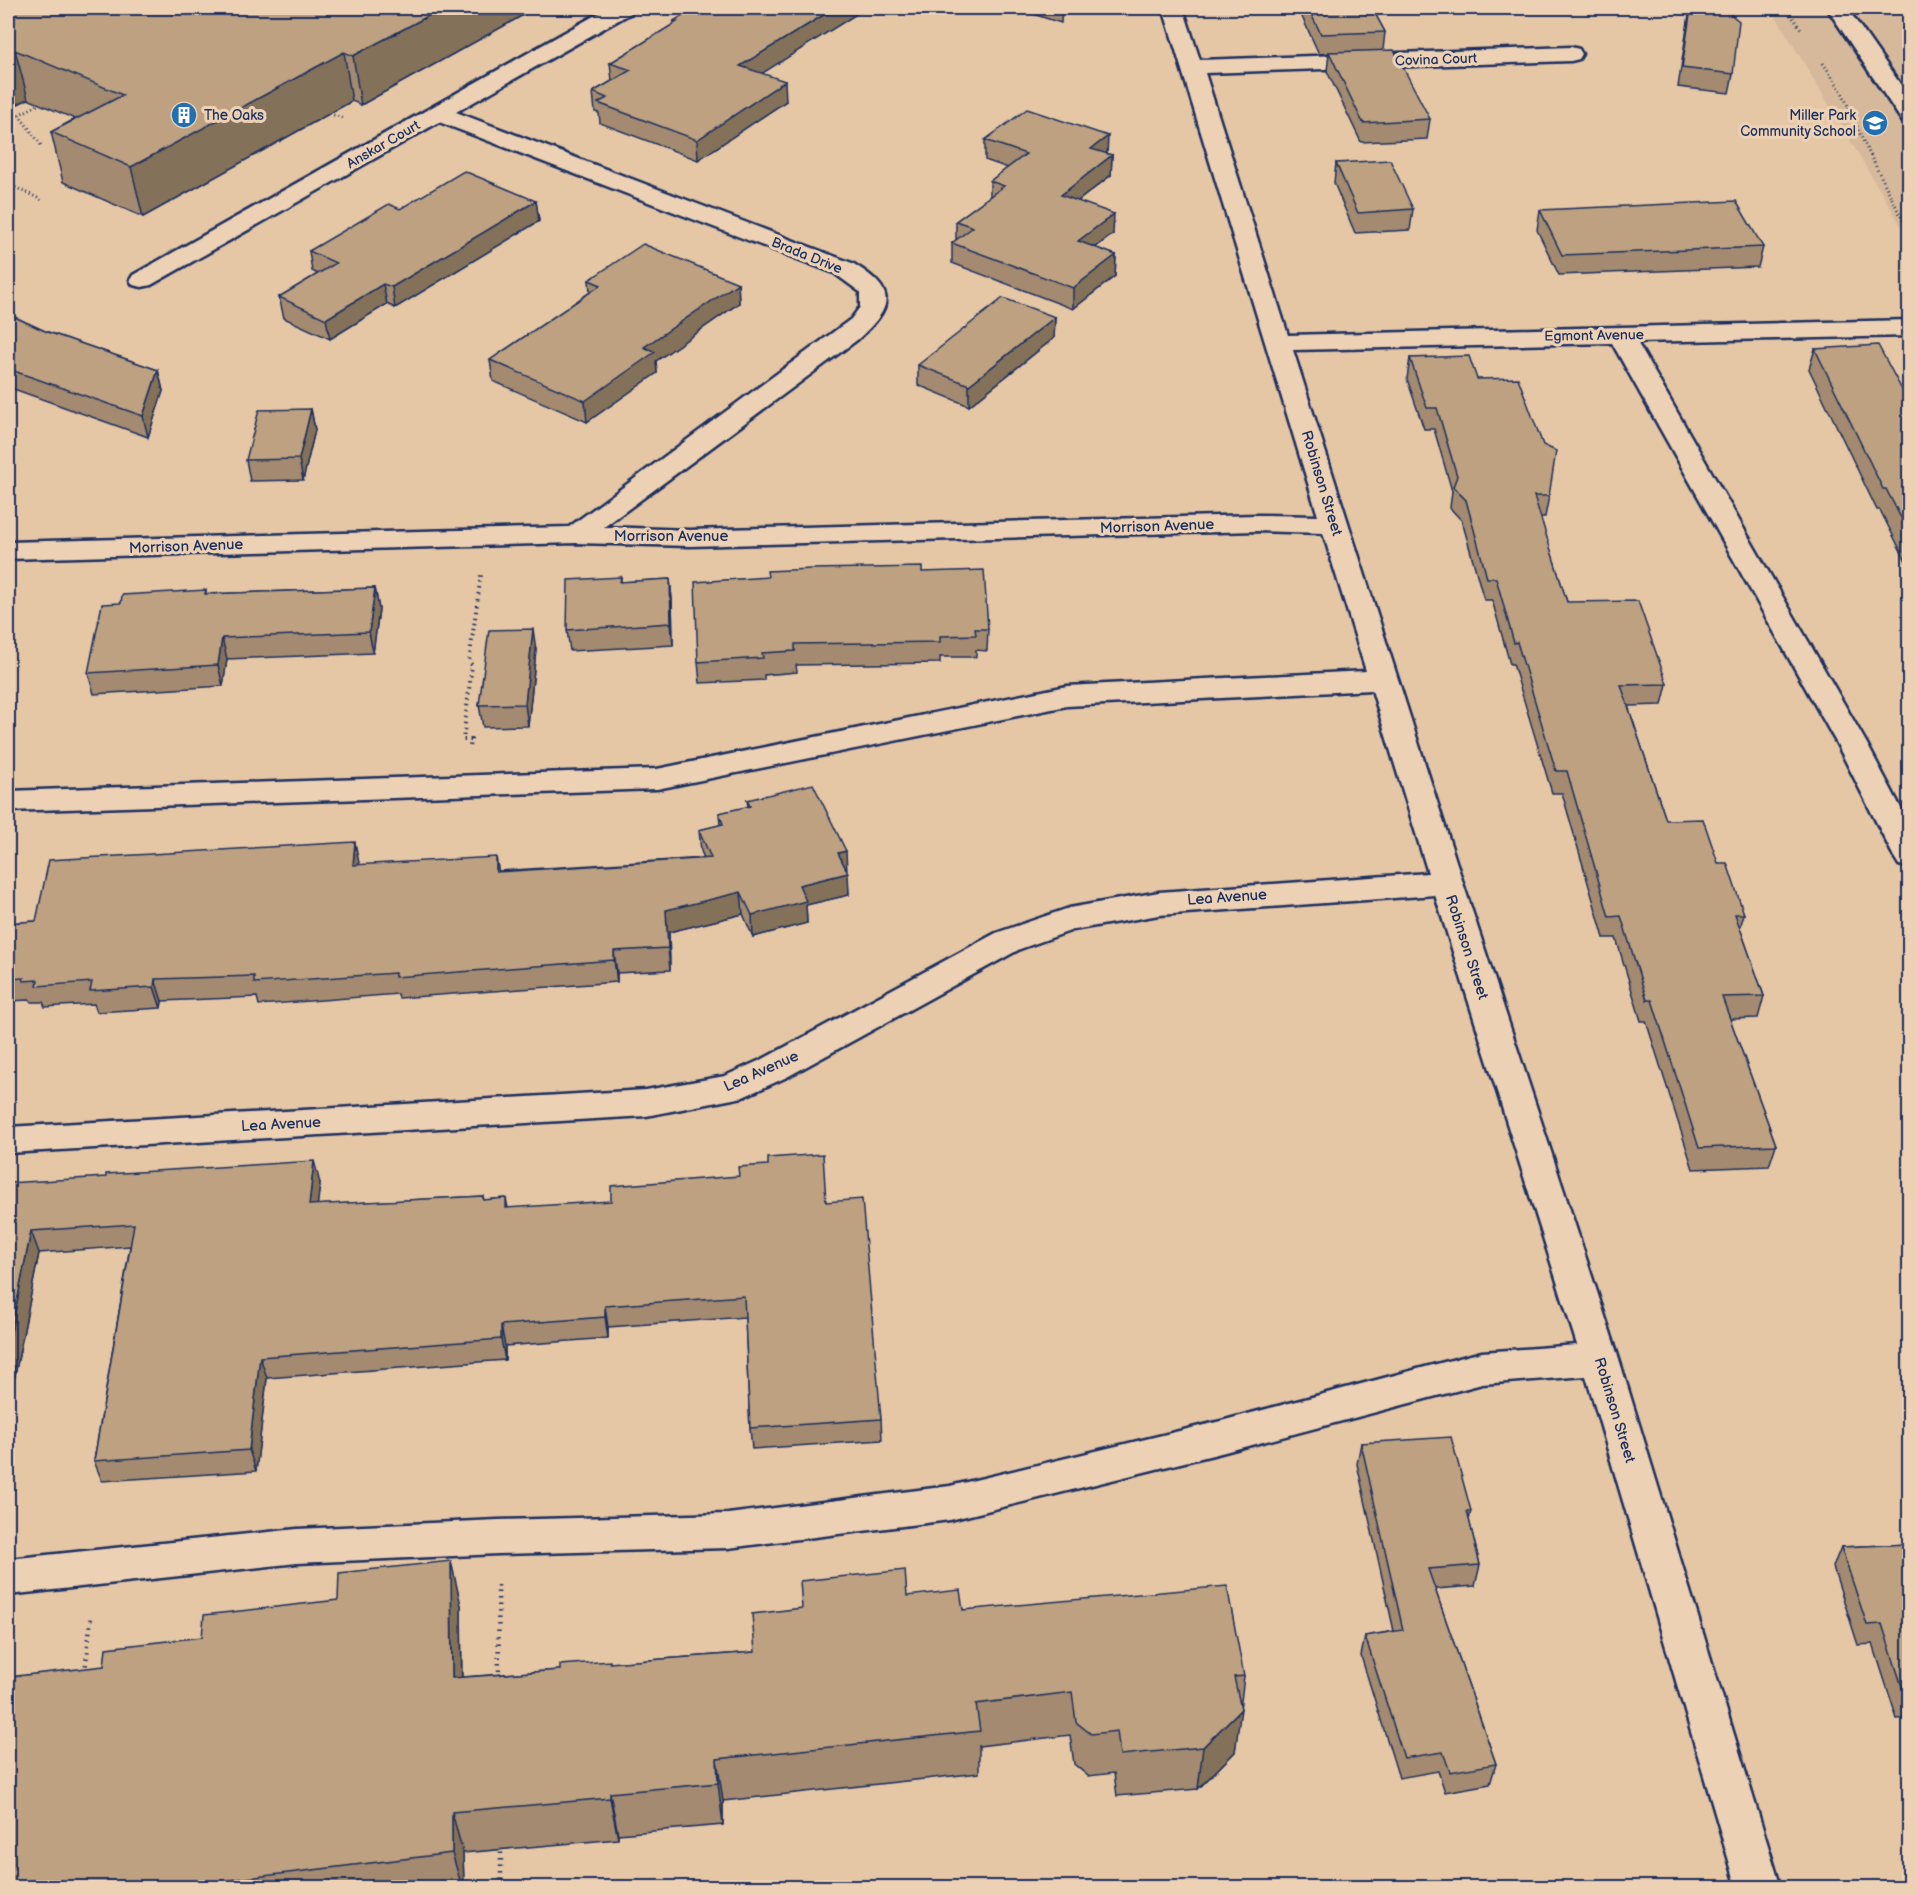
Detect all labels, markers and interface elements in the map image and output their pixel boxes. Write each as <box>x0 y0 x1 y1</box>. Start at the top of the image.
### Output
street label: Covina Court <box>1394 50 1478 69</box>
building icon: The Oaks <box>169 100 199 130</box>
place label: The Oaks <box>204 107 264 124</box>
place label: Miller Park Community School <box>1740 107 1856 140</box>
school or university icon: Miller Park Community School <box>1860 108 1890 138</box>
street label: Anskar Court <box>344 116 424 172</box>
street label: Brada Drive <box>769 234 845 277</box>
street label: Egmont Avenue <box>1544 326 1644 345</box>
street label: Robinson Street <box>1297 428 1347 538</box>
street label: Morrison Avenue <box>1099 515 1215 538</box>
street label: Morrison Avenue <box>614 527 728 546</box>
street label: Morrison Avenue <box>128 535 244 558</box>
street label: Lea Avenue <box>1186 885 1268 910</box>
street label: Robinson Street <box>1441 892 1493 1002</box>
street label: Lea Avenue <box>721 1046 802 1096</box>
street label: Lea Avenue <box>241 1113 322 1136</box>
street label: Robinson Street <box>1590 1355 1640 1465</box>

